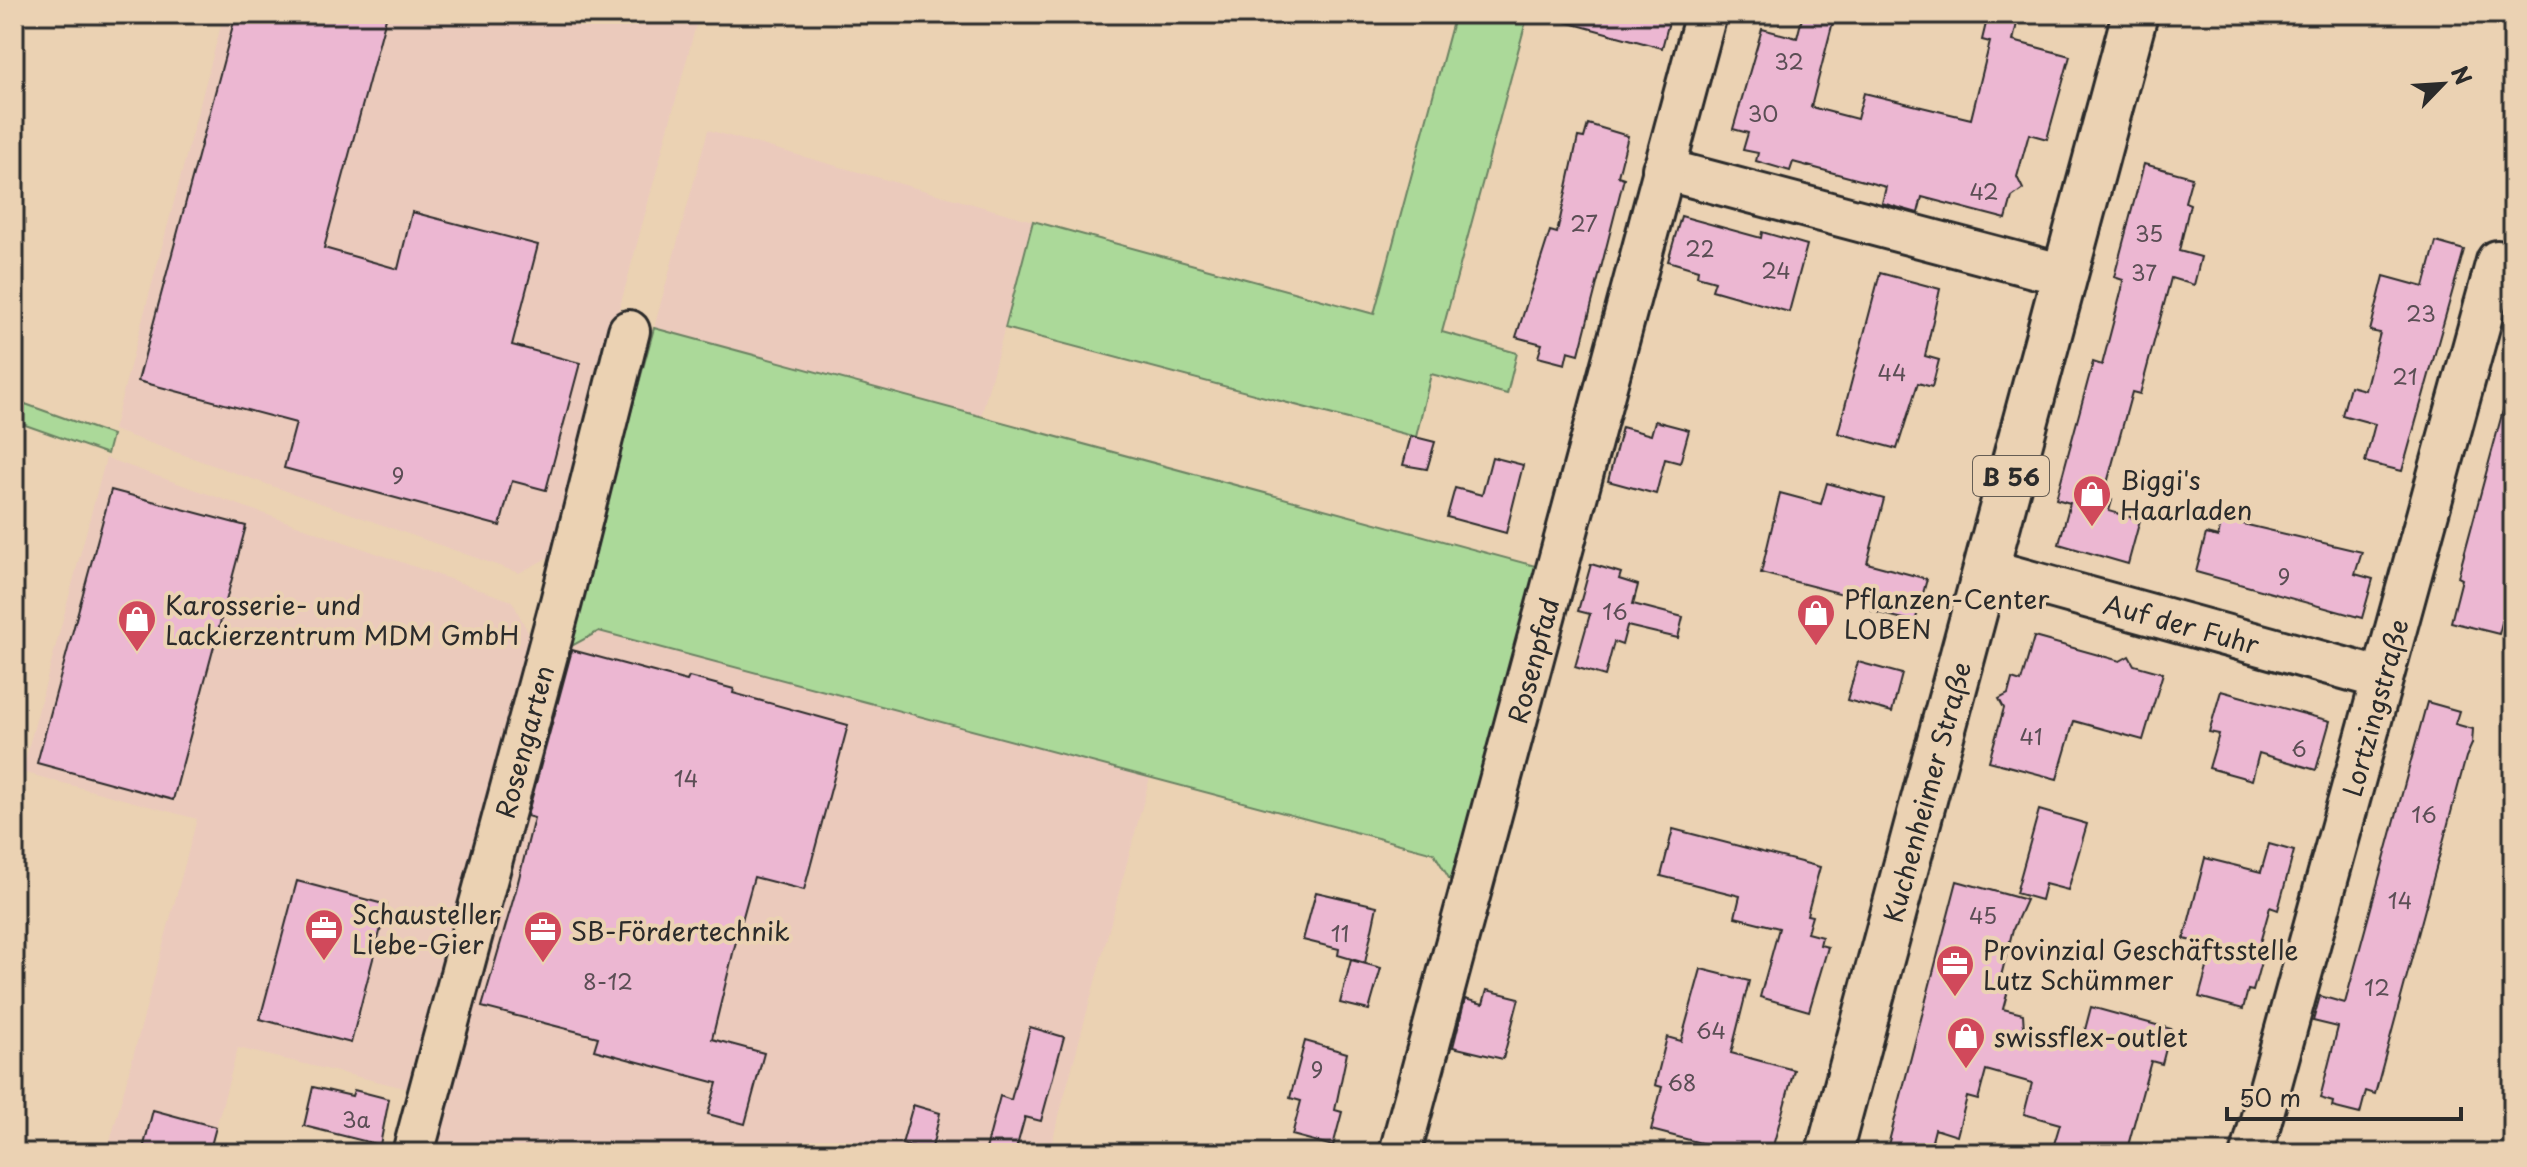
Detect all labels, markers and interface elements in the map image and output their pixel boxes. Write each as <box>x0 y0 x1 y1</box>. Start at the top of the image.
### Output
house number: 32 <box>1774 44 1804 77</box>
north arrow <box>2403 44 2483 124</box>
text: N <box>2444 60 2481 90</box>
house number: 30 <box>1748 96 1778 129</box>
house number: 42 <box>1969 174 1999 207</box>
house number: 27 <box>1570 206 1598 239</box>
house number: 35 <box>2135 216 2163 249</box>
house number: 22 <box>1685 231 1715 264</box>
house number: 24 <box>1761 253 1791 286</box>
house number: 37 <box>2131 255 2157 288</box>
house number: 23 <box>2406 296 2436 329</box>
house number: 44 <box>1877 355 1907 388</box>
house number: 21 <box>2392 359 2418 392</box>
road number: B 56 <box>1973 456 2049 496</box>
house number: 9 <box>392 458 404 491</box>
place label: Biggi's Haarladen <box>2120 460 2253 529</box>
shop icon: Biggi's Haarladen <box>2071 473 2113 528</box>
house number: 9 <box>2278 559 2290 592</box>
place label: Pflanzen-Center LOBEN <box>1844 579 2050 648</box>
street label: Auf der Fuhr <box>2100 583 2265 664</box>
place label: Karosserie- und Lackierzentrum MDM GmbH <box>165 585 519 654</box>
shop icon: Pflanzen-Center LOBEN <box>1795 592 1837 647</box>
street label: Rosenpfad <box>1497 593 1568 728</box>
house number: 16 <box>1602 594 1628 627</box>
shop icon: Karosserie- und Lackierzentrum MDM GmbH <box>116 598 158 653</box>
street label: Lortzingstraße <box>2331 614 2417 801</box>
street label: Kuchenheimer Straße <box>1872 657 1980 927</box>
street label: Rosengarten <box>484 661 563 822</box>
house number: 41 <box>2019 719 2043 752</box>
house number: 6 <box>2291 731 2307 764</box>
house number: 14 <box>674 761 698 794</box>
house number: 16 <box>2411 797 2437 830</box>
house number: 14 <box>2388 883 2412 916</box>
place label: Schausteller Liebe-Gier <box>352 894 501 963</box>
house number: 45 <box>1969 898 1997 931</box>
office icon: Schausteller Liebe-Gier <box>303 907 345 962</box>
office icon: SB-Fördertechnik <box>522 909 564 964</box>
place label: SB-Fördertechnik <box>571 911 790 950</box>
house number: 11 <box>1331 916 1349 949</box>
place label: Provinzial Geschäftsstelle Lutz Schümmer <box>1983 930 2298 999</box>
office icon: Provinzial Geschäftsstelle Lutz Schümmer <box>1934 943 1976 998</box>
house number: 8-12 <box>583 964 633 997</box>
house number: 12 <box>2364 970 2390 1003</box>
house number: 64 <box>1696 1013 1726 1046</box>
shop icon: swissflex-outlet <box>1945 1015 1987 1070</box>
place label: swissflex-outlet <box>1994 1017 2188 1056</box>
house number: 9 <box>1311 1052 1323 1085</box>
house number: 68 <box>1668 1065 1696 1098</box>
scale bar <box>2227 1071 2461 1121</box>
text: 50 m <box>2239 1079 2301 1115</box>
house number: 3a <box>342 1102 370 1135</box>

